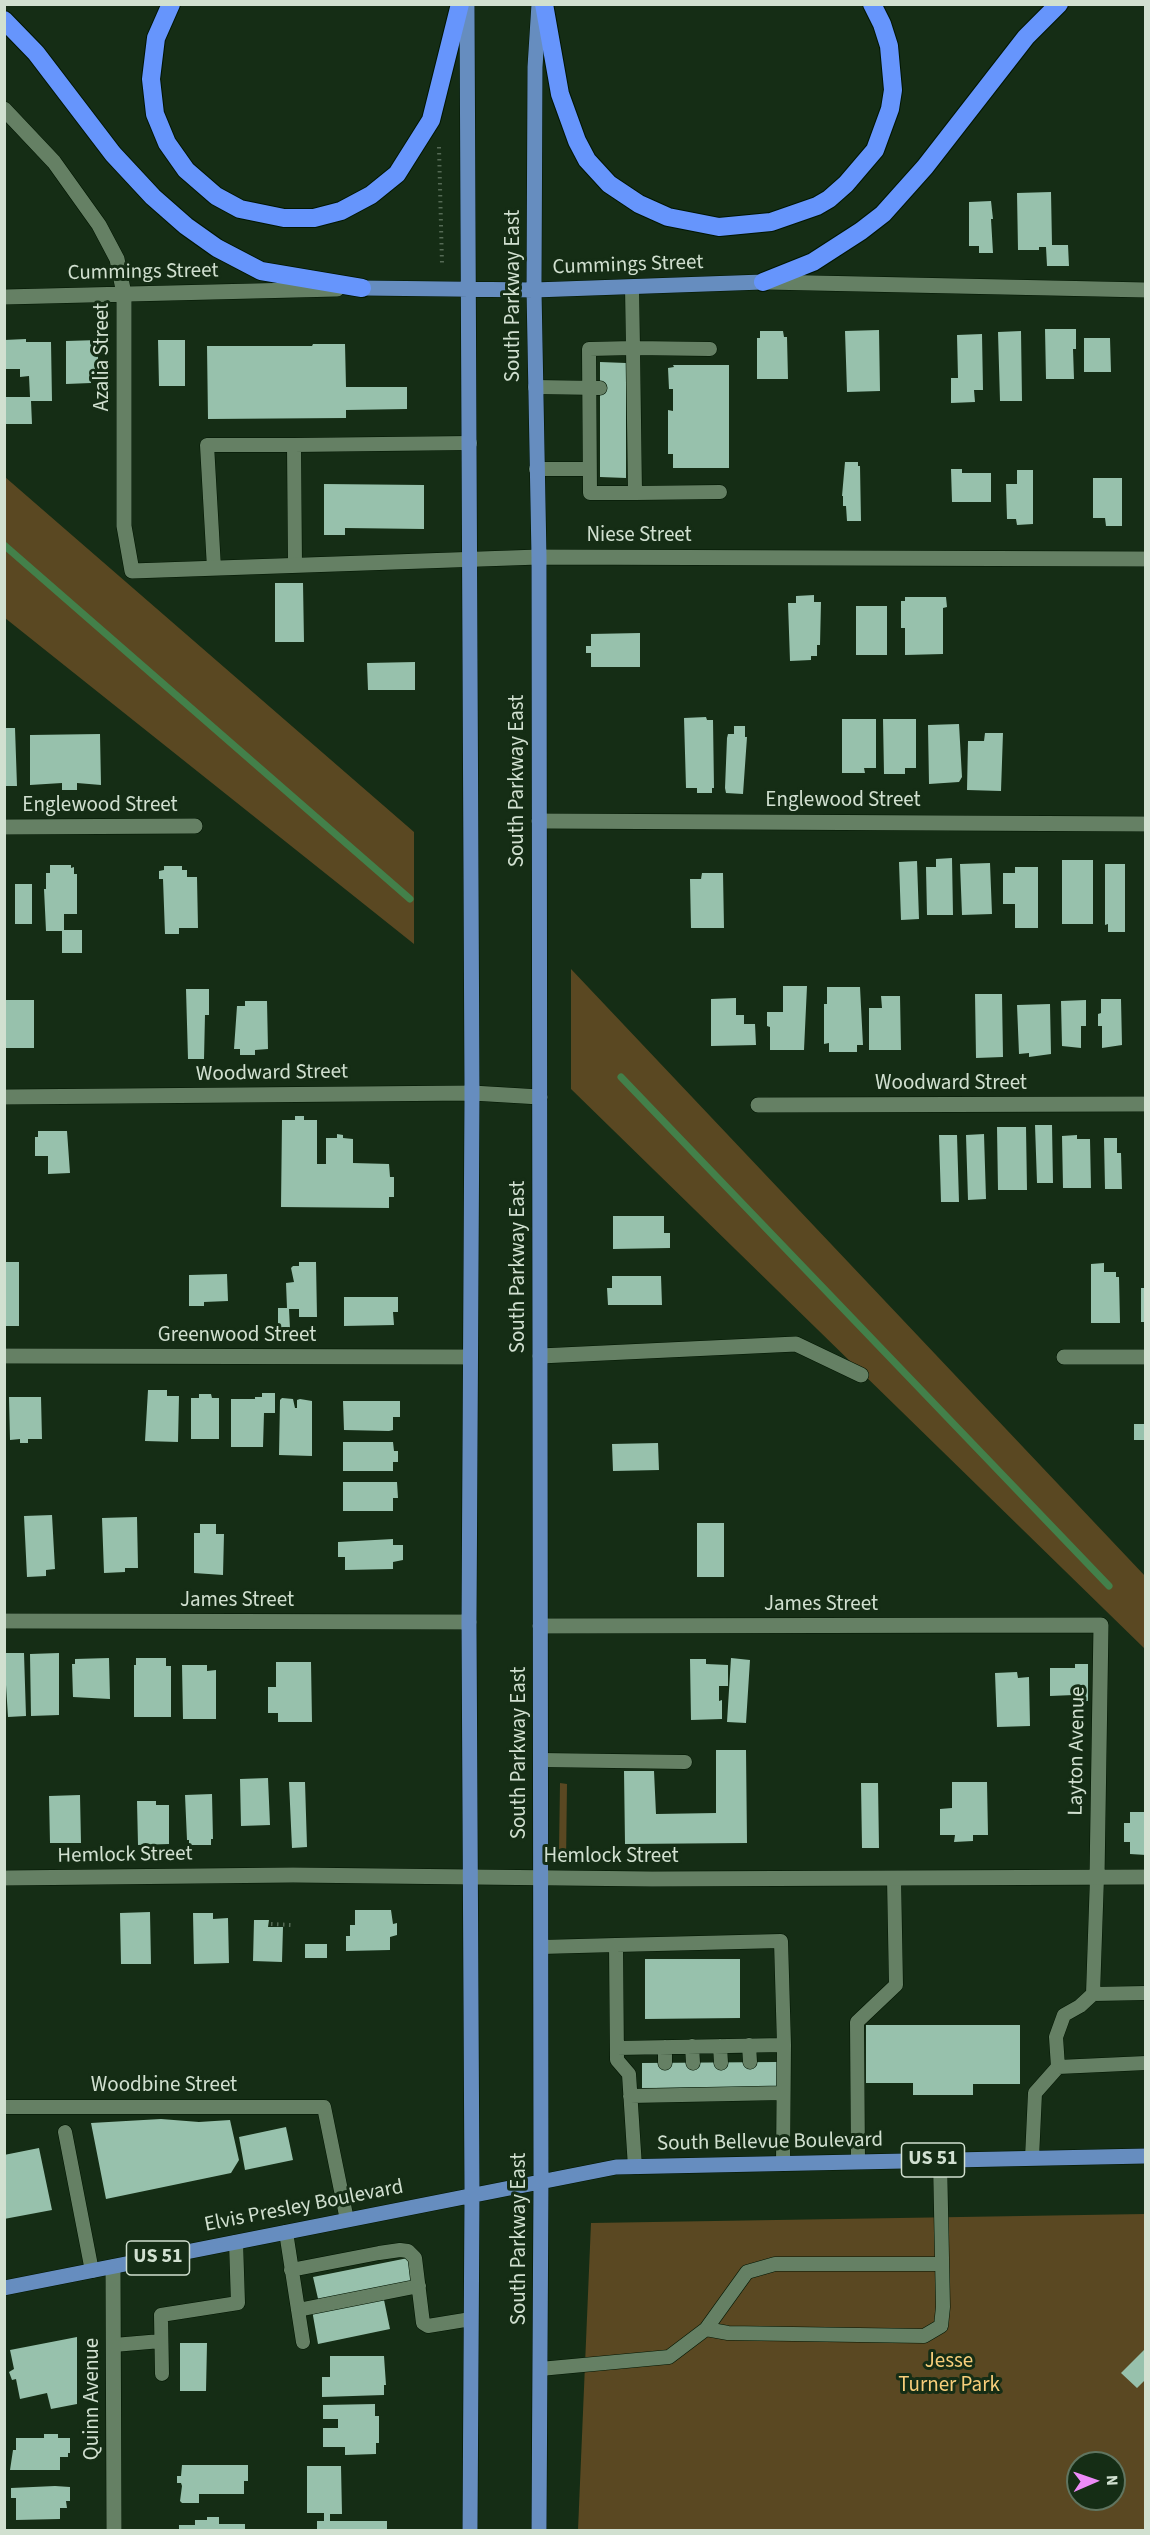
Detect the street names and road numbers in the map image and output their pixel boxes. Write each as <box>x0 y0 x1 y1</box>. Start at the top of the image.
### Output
street label: South Parkway East <box>501 210 527 382</box>
street label: Cummings Street <box>552 251 704 281</box>
street label: Cummings Street <box>67 259 219 287</box>
street label: Azalia Street <box>90 303 116 411</box>
street label: Niese Street <box>586 523 692 549</box>
street label: South Parkway East <box>505 695 531 867</box>
street label: Englewood Street <box>765 788 921 814</box>
street label: Englewood Street <box>22 793 178 819</box>
street label: Woodward Street <box>196 1060 348 1088</box>
street label: Woodward Street <box>875 1071 1027 1097</box>
street label: South Parkway East <box>506 1181 532 1353</box>
street label: Greenwood Street <box>158 1323 316 1349</box>
street label: James Street <box>180 1588 294 1614</box>
street label: James Street <box>764 1592 878 1618</box>
street label: South Parkway East <box>507 1667 533 1839</box>
street label: Layton Avenue <box>1064 1686 1092 1816</box>
street label: Hemlock Street <box>57 1842 193 1870</box>
street label: Hemlock Street <box>543 1844 679 1870</box>
street label: Woodbine Street <box>91 2073 237 2099</box>
street label: South Bellevue Boulevard <box>657 2128 883 2158</box>
road number: US 51 <box>902 2143 964 2177</box>
street label: South Parkway East <box>507 2153 533 2325</box>
street label: Elvis Presley Boulevard <box>202 2175 406 2239</box>
road number: US 51 <box>126 2241 190 2275</box>
street label: Quinn Avenue <box>80 2338 106 2460</box>

